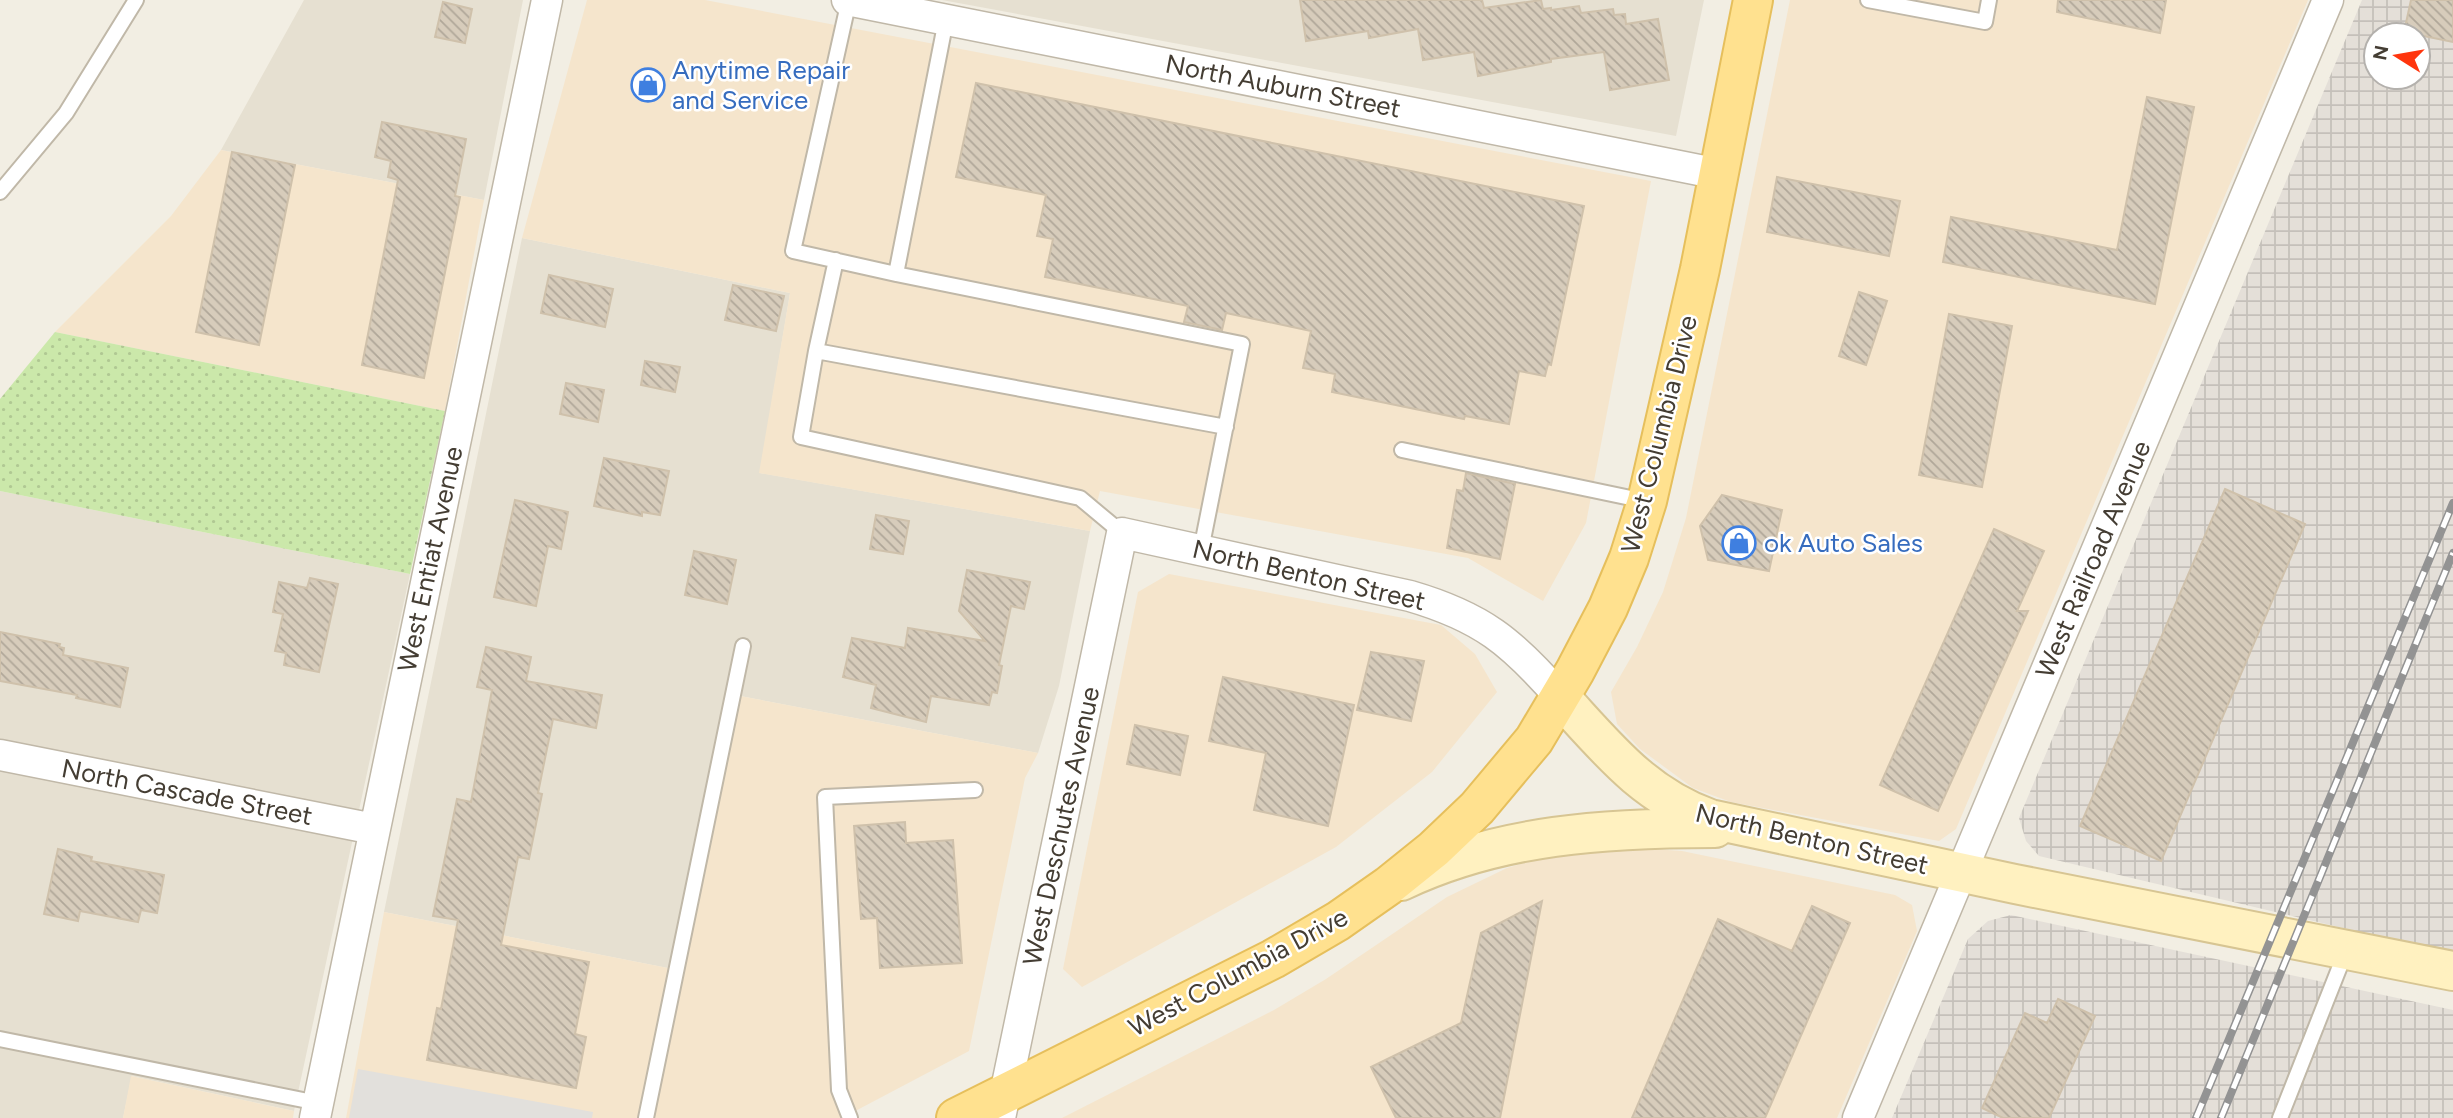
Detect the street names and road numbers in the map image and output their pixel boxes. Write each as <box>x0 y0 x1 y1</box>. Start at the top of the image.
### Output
street label: North Auburn Street <box>1163 47 1404 125</box>
street label: West Columbia Drive <box>1614 312 1704 556</box>
street label: West Railroad Avenue <box>2029 436 2157 682</box>
street label: West Entiat Avenue <box>390 443 470 675</box>
street label: North Benton Street <box>1189 533 1429 617</box>
street label: West Deschutes Avenue <box>1016 684 1106 968</box>
street label: North Cascade Street <box>59 752 315 832</box>
street label: North Benton Street <box>1692 797 1932 881</box>
street label: West Columbia Drive <box>1123 901 1353 1043</box>

